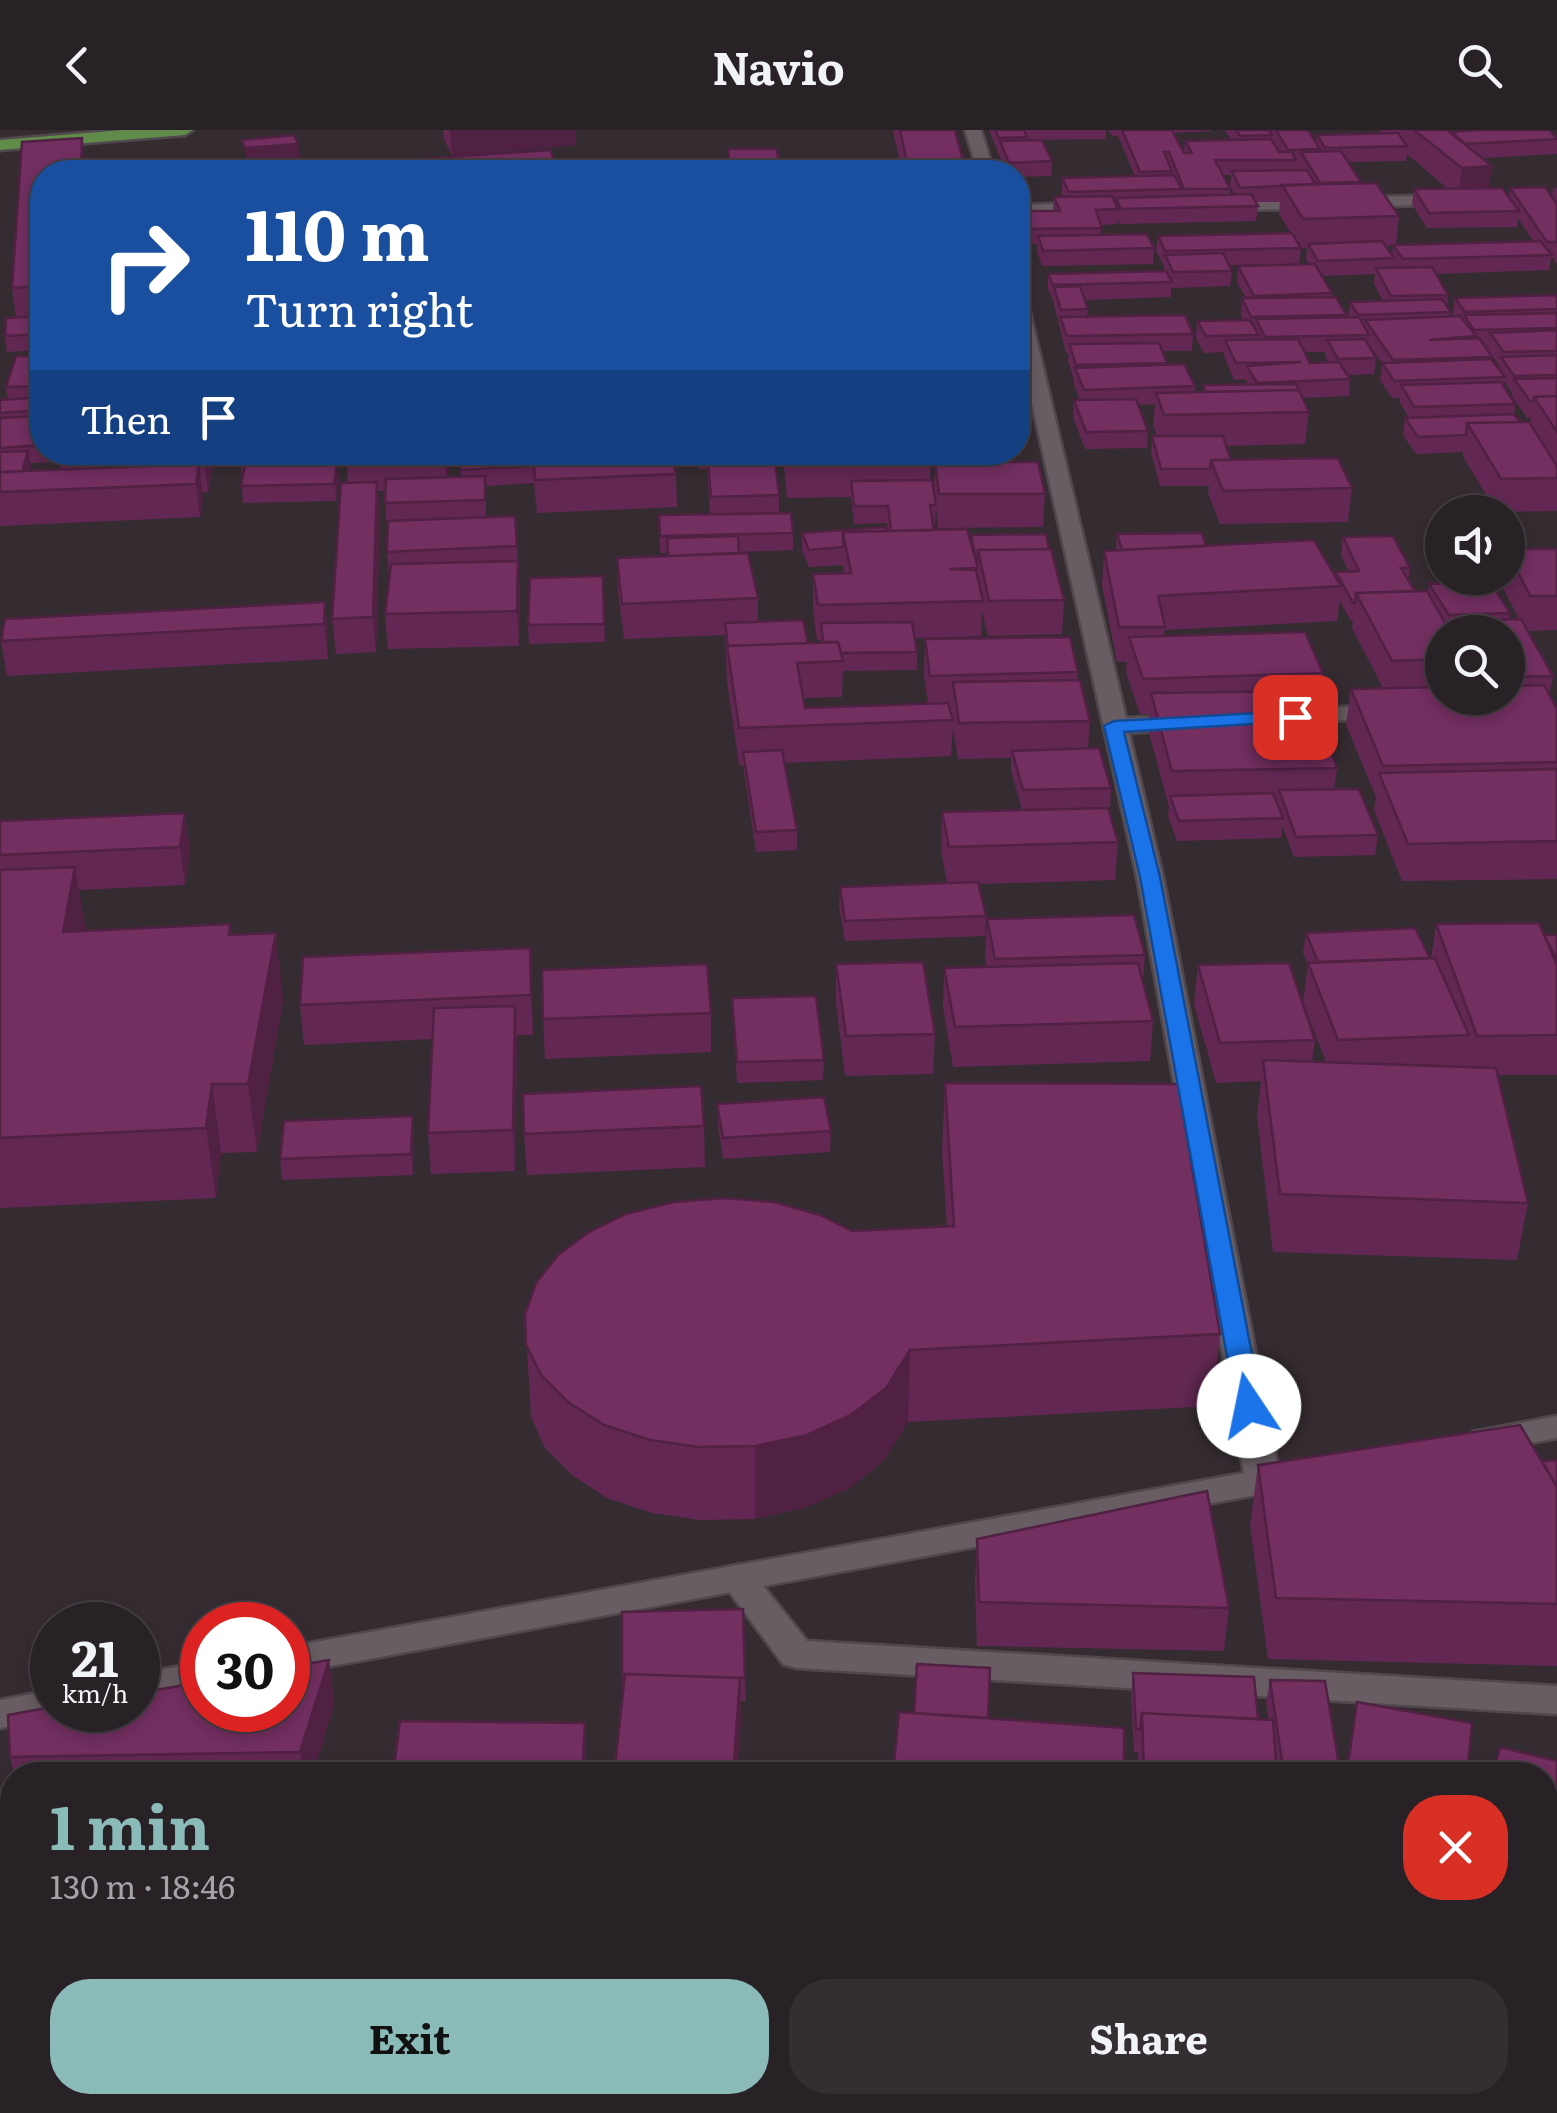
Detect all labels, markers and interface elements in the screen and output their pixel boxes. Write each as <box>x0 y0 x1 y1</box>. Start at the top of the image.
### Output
text: Navio <box>712 32 845 99</box>
icon: back <box>50 38 105 93</box>
icon: search <box>1452 38 1507 93</box>
text: 110 m <box>245 179 430 283</box>
icon: right <box>80 200 210 330</box>
text: Turn right <box>245 274 473 341</box>
text: Then <box>80 389 171 446</box>
icon: arrive <box>191 390 246 445</box>
map controls <box>1425 495 1525 715</box>
button: sound <box>1425 495 1525 595</box>
button: search <box>1425 615 1525 715</box>
pin <box>1253 675 1338 760</box>
icon: arrive <box>1268 690 1323 745</box>
position arrow <box>1197 1354 1301 1458</box>
speed limit sign: 30 <box>180 1602 310 1732</box>
text: 21 <box>71 1618 119 1692</box>
text: km/h <box>62 1674 128 1711</box>
text: 1 min <box>50 1779 210 1868</box>
button: close <box>1403 1795 1508 1900</box>
text: 130 m · 18:46 <box>50 1861 235 1909</box>
button: Exit <box>50 1979 769 2094</box>
button: Share <box>789 1979 1508 2094</box>

